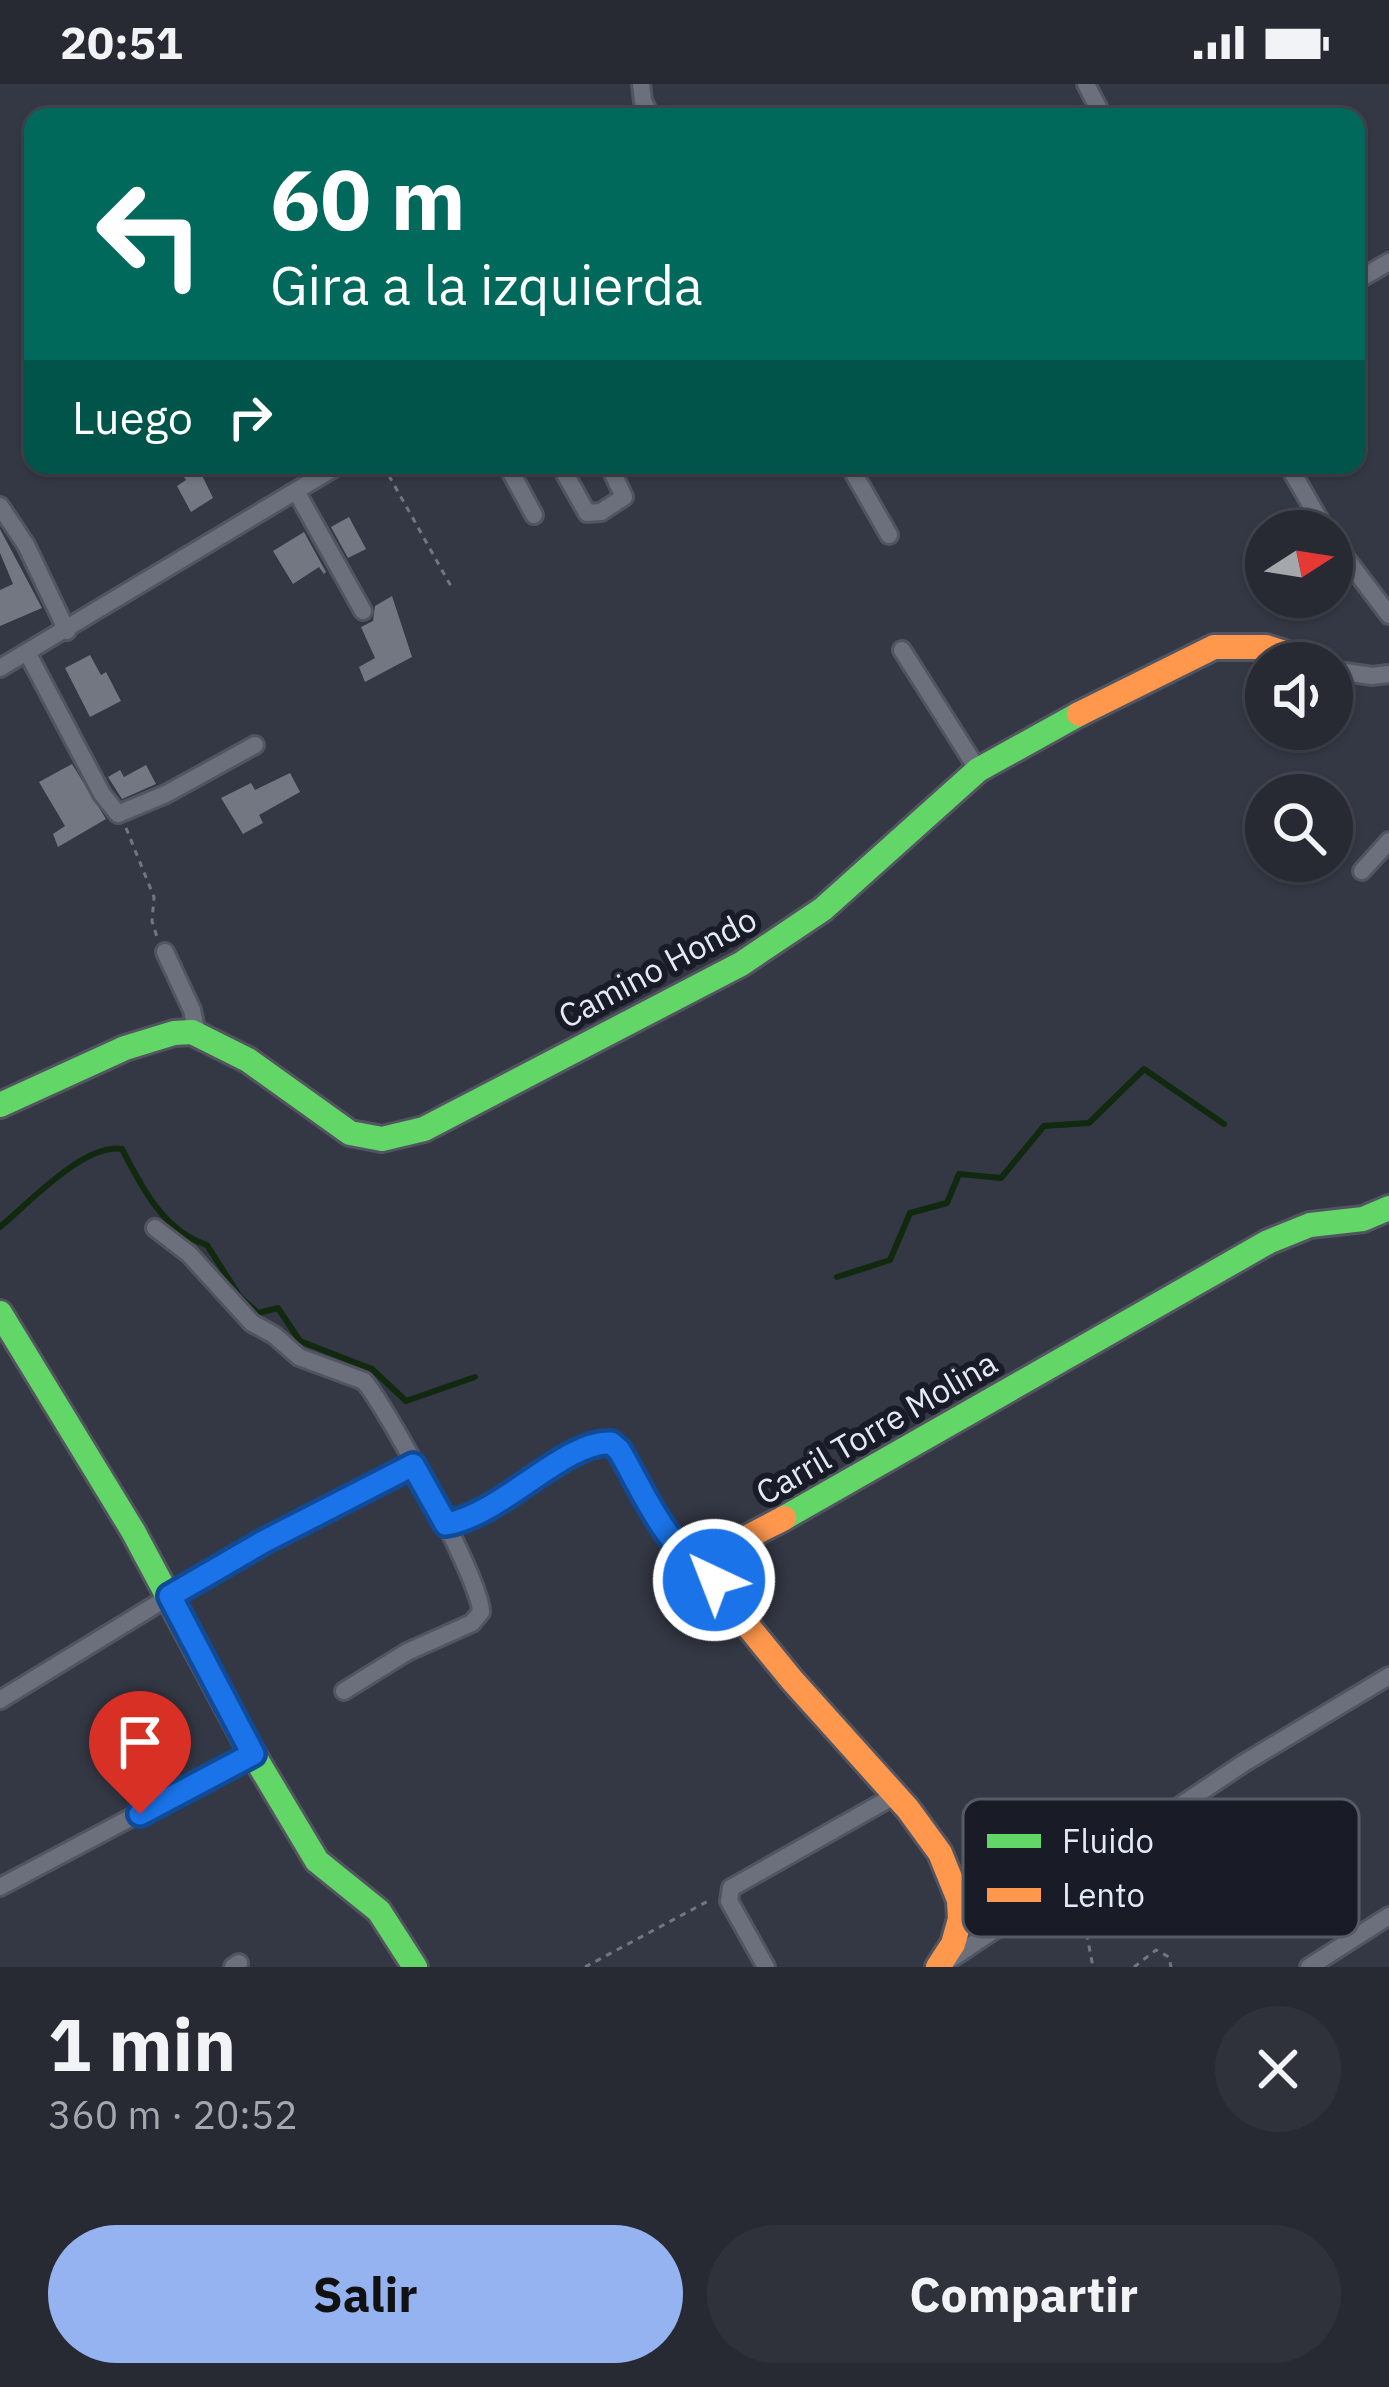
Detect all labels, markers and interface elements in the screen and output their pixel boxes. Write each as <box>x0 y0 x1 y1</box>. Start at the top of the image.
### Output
text: 20:51 <box>60 13 183 71</box>
text: 60 m <box>270 144 466 253</box>
icon: left <box>72 156 228 312</box>
text: Gira a la izquierda <box>270 250 703 320</box>
icon: right <box>217 384 283 450</box>
text: Luego <box>72 388 193 446</box>
north arrow <box>1245 510 1353 618</box>
map controls <box>1245 510 1353 882</box>
button: sound <box>1245 642 1353 750</box>
button: search <box>1245 774 1353 882</box>
street label: Camino Hondo <box>550 897 764 1037</box>
street label: Carril Torre Molina <box>748 1341 1004 1513</box>
position arrow <box>651 1517 777 1643</box>
pin <box>89 1691 191 1814</box>
icon: arrive <box>107 1709 173 1775</box>
legend <box>963 1799 1359 1937</box>
text: Fluido <box>1062 1819 1154 1862</box>
text: Lento <box>1062 1873 1145 1916</box>
text: 1 min <box>48 1997 236 2091</box>
button: close <box>1215 2006 1341 2132</box>
text: 360 m · 20:52 <box>48 2089 298 2140</box>
button: Salir <box>48 2225 683 2363</box>
button: Compartir <box>707 2225 1341 2363</box>

